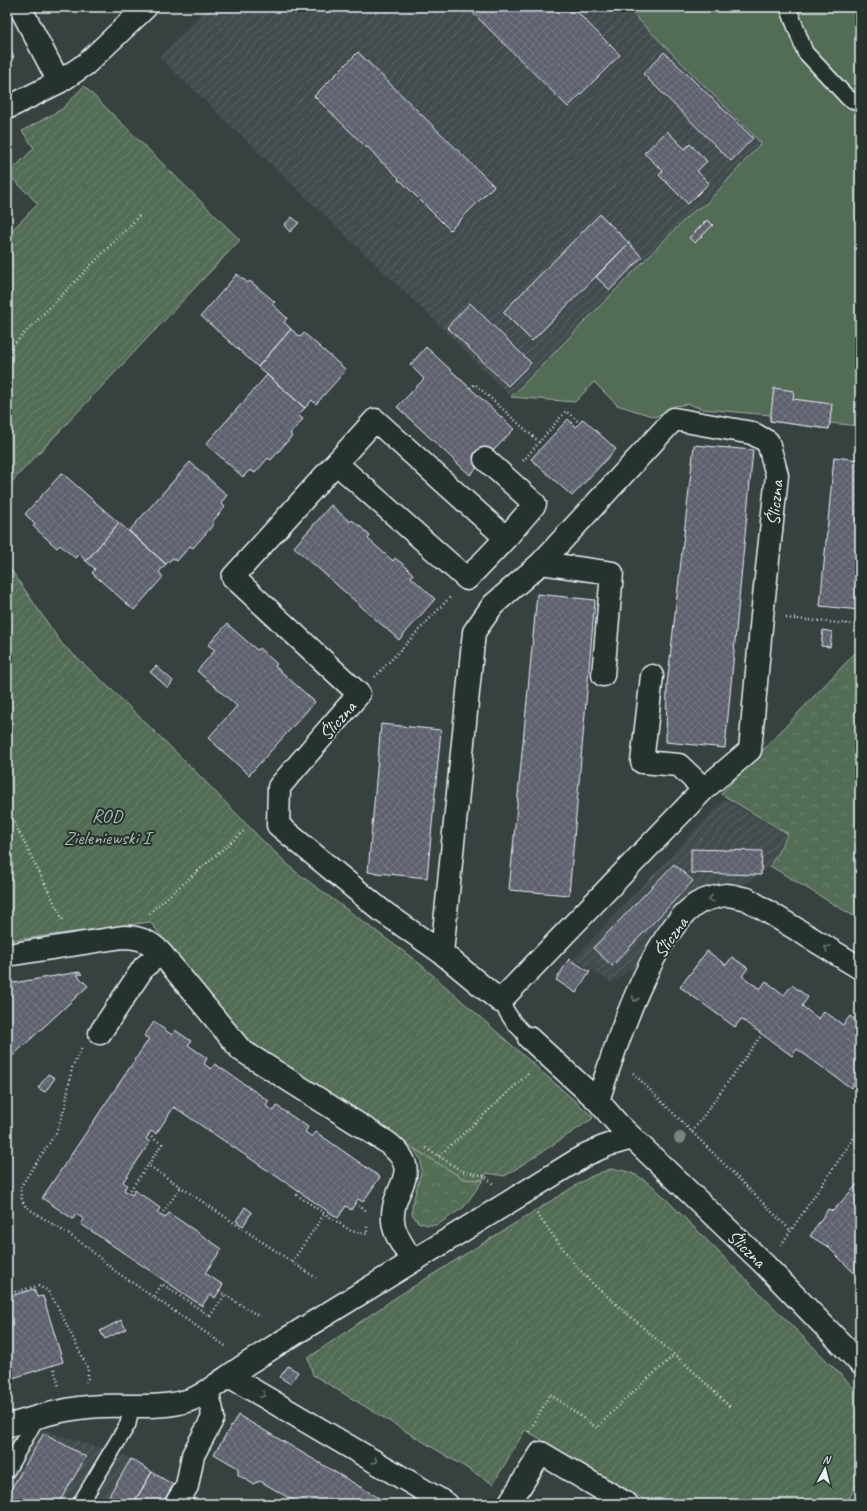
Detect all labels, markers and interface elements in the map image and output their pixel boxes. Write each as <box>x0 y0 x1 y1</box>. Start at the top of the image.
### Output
street label: Śliczna <box>761 478 789 526</box>
street label: Śliczna <box>314 695 362 745</box>
park label: ROD Zieleniewski I <box>64 804 155 850</box>
one-way arrow <box>708 894 715 903</box>
street label: Śliczna <box>648 911 694 963</box>
one-way arrow <box>824 945 831 953</box>
one-way arrow <box>632 994 640 1002</box>
street label: Śliczna <box>722 1225 772 1274</box>
one-way arrow <box>259 1391 266 1398</box>
north arrow <box>805 1449 845 1489</box>
text: N <box>822 1452 833 1467</box>
one-way arrow <box>371 1457 378 1464</box>

